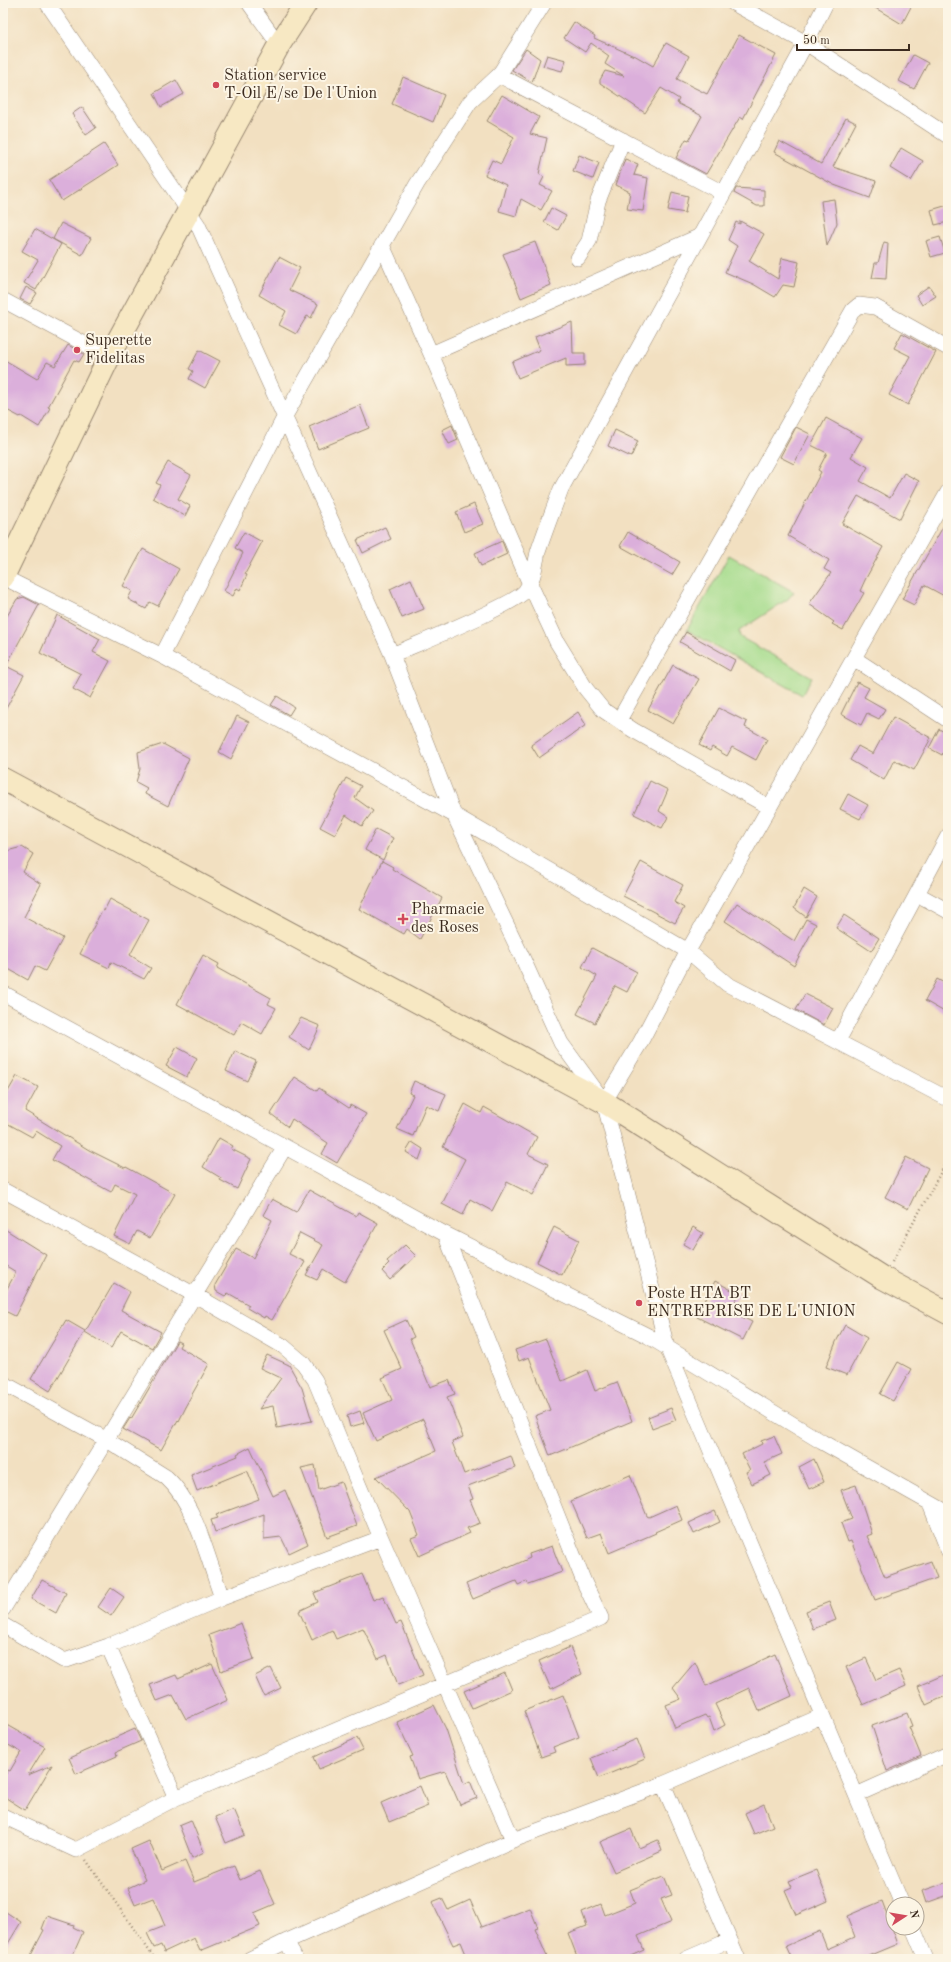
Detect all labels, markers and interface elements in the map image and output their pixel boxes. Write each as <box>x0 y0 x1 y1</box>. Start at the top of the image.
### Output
scale bar <box>797 26 909 52</box>
text: 50 m <box>803 34 830 47</box>
place label: Station service T-Oil E/se De l'Union <box>224 68 378 102</box>
marker: Station service T-Oil E/se De l'Union <box>211 80 221 90</box>
place label: Superette Fidelitas <box>85 333 152 367</box>
marker: Superette Fidelitas <box>72 345 82 355</box>
place label: Pharmacie des Roses <box>411 902 484 936</box>
marker: Pharmacie des Roses <box>398 914 408 924</box>
place label: Poste HTA BT ENTREPRISE DE L'UNION <box>647 1286 856 1320</box>
marker: Poste HTA BT ENTREPRISE DE L'UNION <box>634 1298 644 1308</box>
north arrow <box>885 1896 925 1936</box>
text: N <box>907 1909 920 1920</box>

